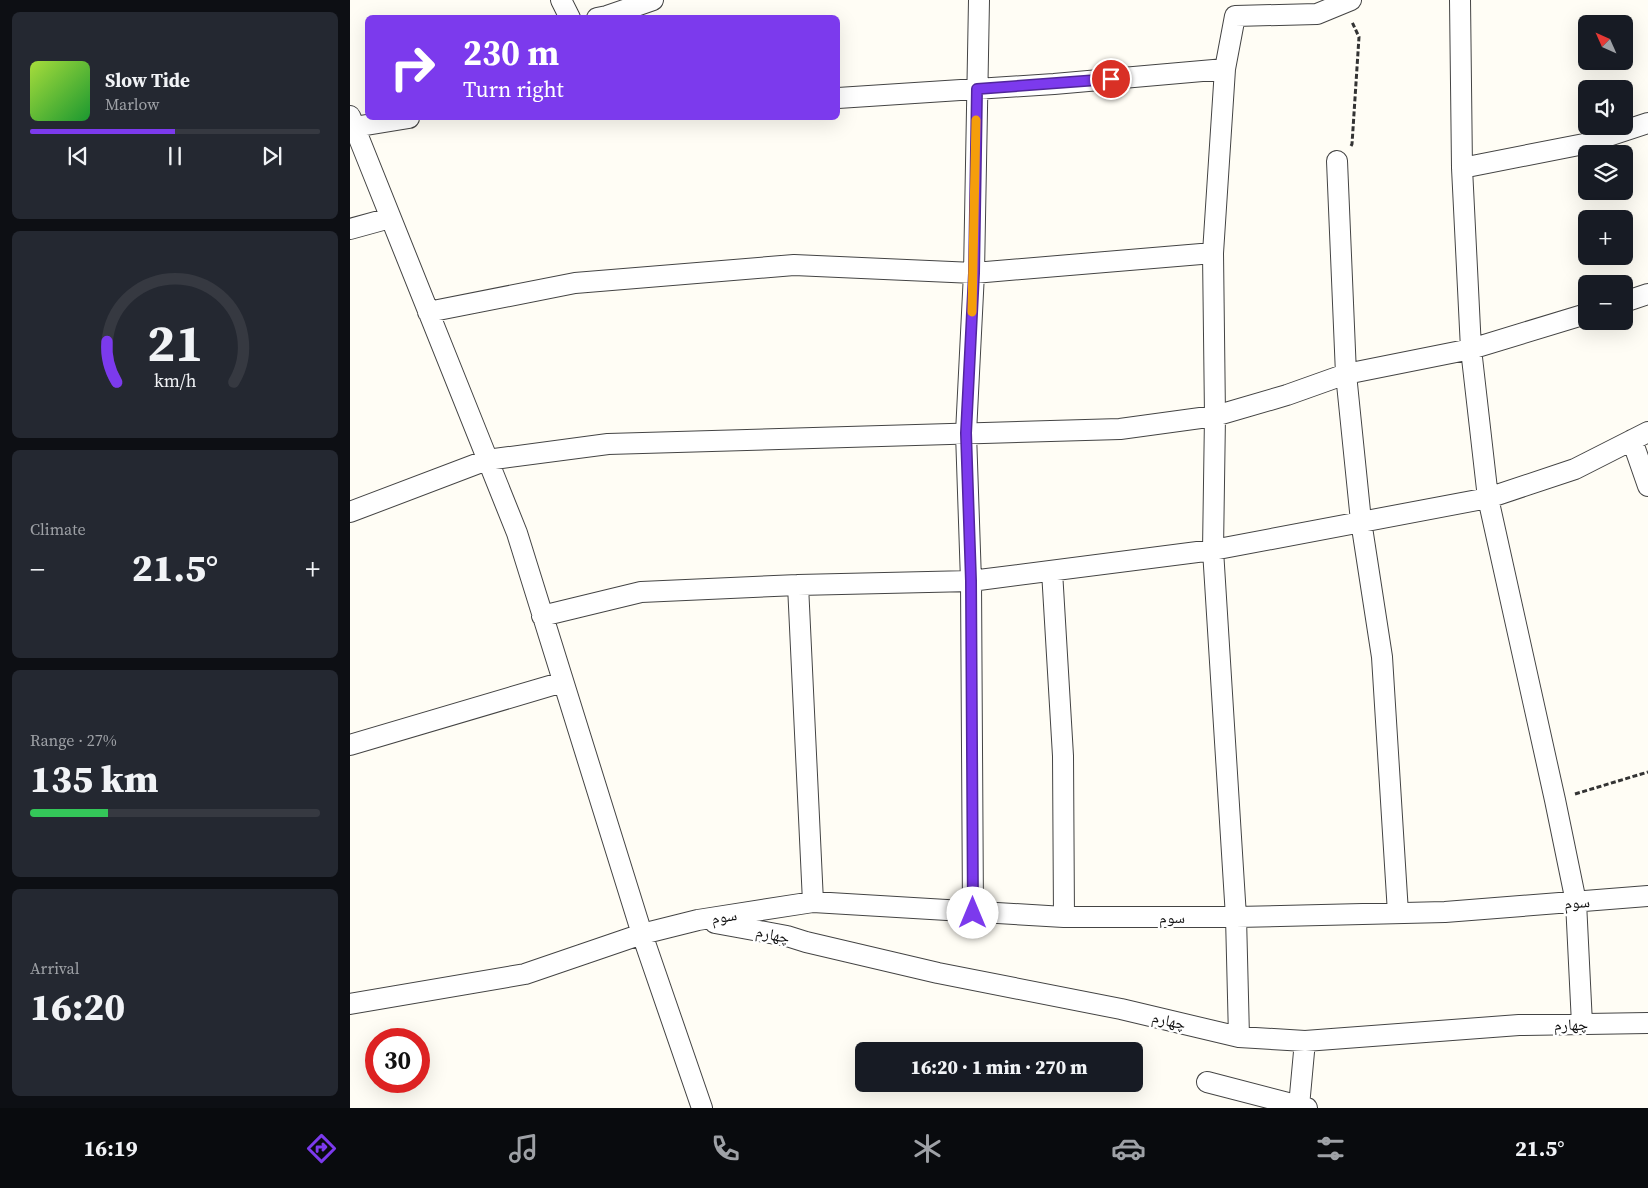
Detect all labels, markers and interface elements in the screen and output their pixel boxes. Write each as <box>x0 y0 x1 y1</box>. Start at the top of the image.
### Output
north arrow <box>1578 15 1632 70</box>
map controls <box>1578 15 1633 330</box>
text: 230 m <box>463 29 559 77</box>
icon: right <box>380 35 445 100</box>
pin <box>1090 58 1132 100</box>
icon: arrive <box>1097 65 1125 93</box>
text: Slow Tide <box>105 67 190 93</box>
text: Turn right <box>463 74 564 104</box>
button: sound <box>1578 80 1633 135</box>
text: Marlow <box>105 93 160 115</box>
icon: previous <box>64 142 92 170</box>
icon: pause <box>161 142 189 170</box>
icon: next <box>258 142 286 170</box>
button: layers <box>1578 145 1633 200</box>
button: + <box>1578 210 1633 265</box>
button: − <box>1578 275 1633 330</box>
text: 21 <box>147 307 203 378</box>
text: km/h <box>154 368 197 393</box>
text: Climate <box>30 518 86 540</box>
text: 21.5° <box>132 542 218 594</box>
text: − <box>30 550 45 588</box>
text: + <box>305 550 320 588</box>
text: Range · 27% <box>30 729 117 751</box>
text: 135 km <box>30 753 158 805</box>
position arrow <box>946 886 998 938</box>
street label: سوم <box>1563 890 1591 914</box>
street label: سوم <box>710 903 738 929</box>
street label: سوم <box>1159 906 1185 928</box>
street label: چهارم <box>754 920 792 948</box>
text: Arrival <box>30 957 79 979</box>
text: 16:20 <box>30 981 125 1033</box>
street label: چهارم <box>1150 1005 1188 1035</box>
street label: چهارم <box>1554 1013 1588 1035</box>
speed limit sign: 30 <box>365 1028 430 1093</box>
text: 16:20 · 1 min · 270 m <box>910 1054 1088 1080</box>
icon: directions <box>304 1131 339 1166</box>
icon: music <box>506 1131 541 1166</box>
icon: phone <box>708 1131 743 1166</box>
icon: climate <box>910 1131 945 1166</box>
icon: car <box>1111 1131 1146 1166</box>
icon: filters <box>1313 1131 1348 1166</box>
text: 16:19 <box>83 1133 138 1163</box>
text: 21.5° <box>1515 1133 1565 1163</box>

